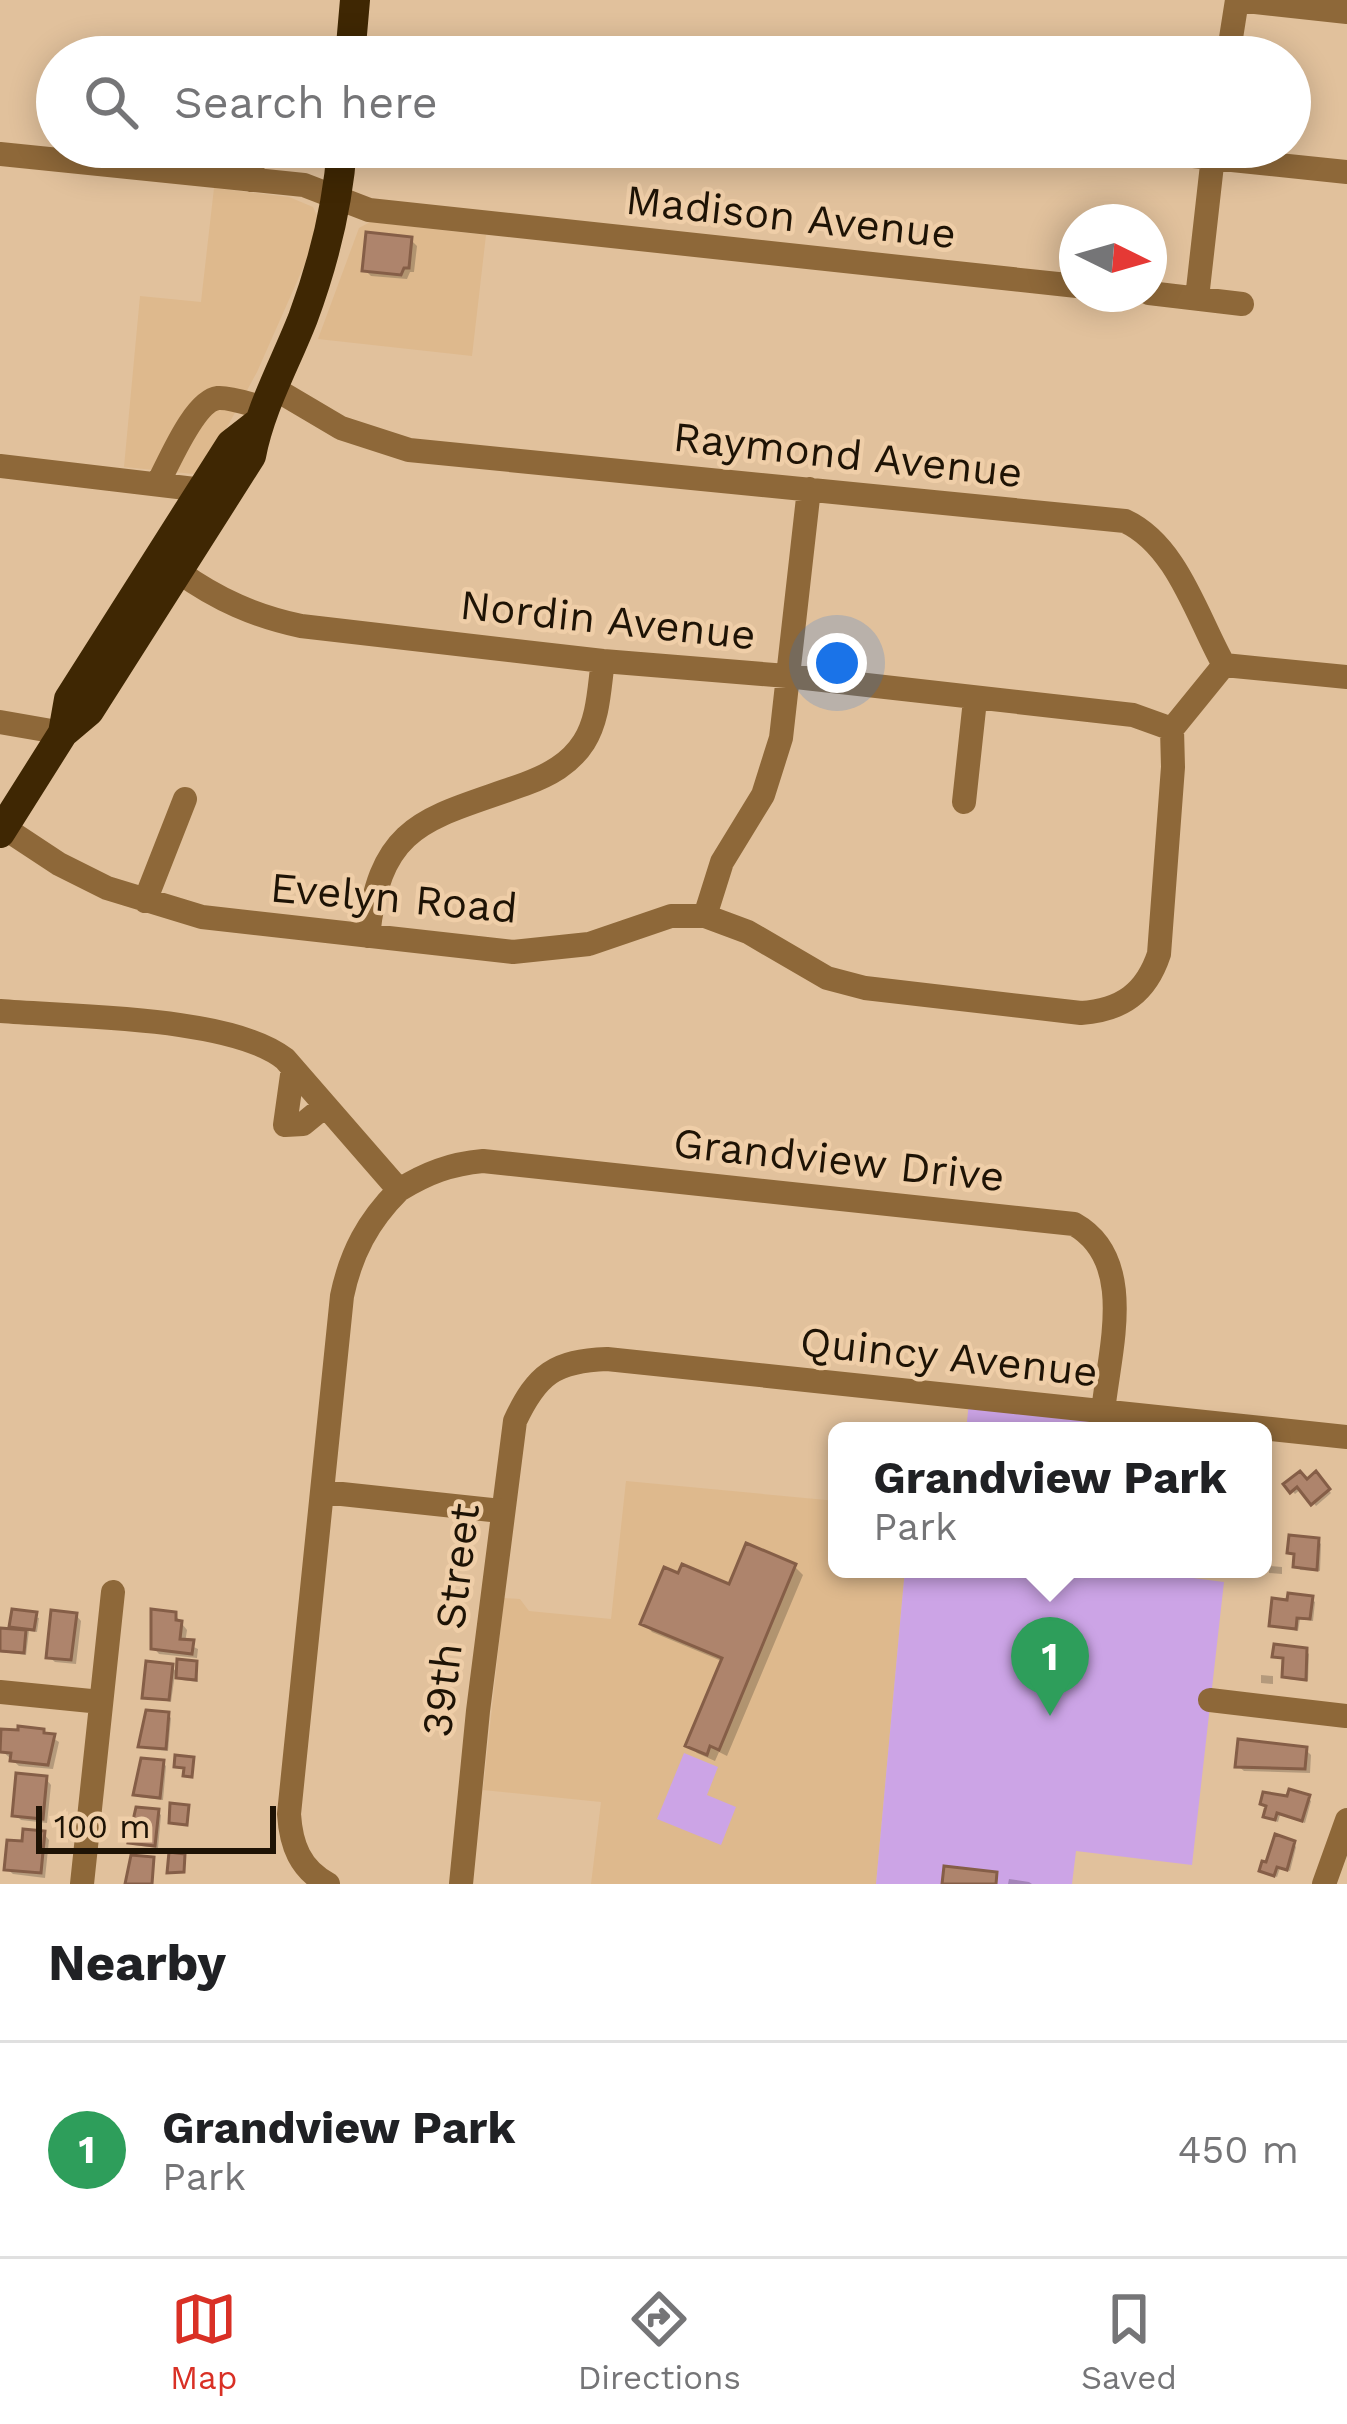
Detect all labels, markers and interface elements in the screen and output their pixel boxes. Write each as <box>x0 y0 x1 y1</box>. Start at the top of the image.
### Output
search box <box>36 36 1311 168</box>
icon: search <box>78 69 144 135</box>
text: Search here <box>174 76 438 129</box>
street label: Madison Avenue <box>624 175 958 258</box>
north arrow <box>1059 204 1167 312</box>
street label: Raymond Avenue <box>671 412 1025 497</box>
street label: Nordin Avenue <box>458 580 758 659</box>
your location <box>807 633 867 693</box>
street label: Evelyn Road <box>268 862 520 933</box>
street label: Grandview Drive <box>671 1118 1007 1201</box>
street label: Quincy Avenue <box>798 1317 1100 1396</box>
popup <box>828 1422 1272 1578</box>
text: Grandview Park <box>873 1451 1227 1504</box>
street label: 39th Street <box>412 1501 489 1740</box>
text: Park <box>873 1504 957 1549</box>
pin: 1 <box>1011 1617 1089 1716</box>
scale bar <box>36 1800 276 1853</box>
text: 100 m <box>54 1807 151 1846</box>
text: Nearby <box>48 1933 226 1992</box>
text: Grandview Park <box>162 2101 515 2154</box>
text: 1 <box>79 2127 95 2172</box>
text: 450 m <box>1178 2127 1299 2172</box>
text: Park <box>162 2154 246 2199</box>
tab: Map <box>170 2286 237 2397</box>
tab: Directions <box>578 2286 741 2397</box>
tab: Saved <box>1081 2286 1177 2397</box>

